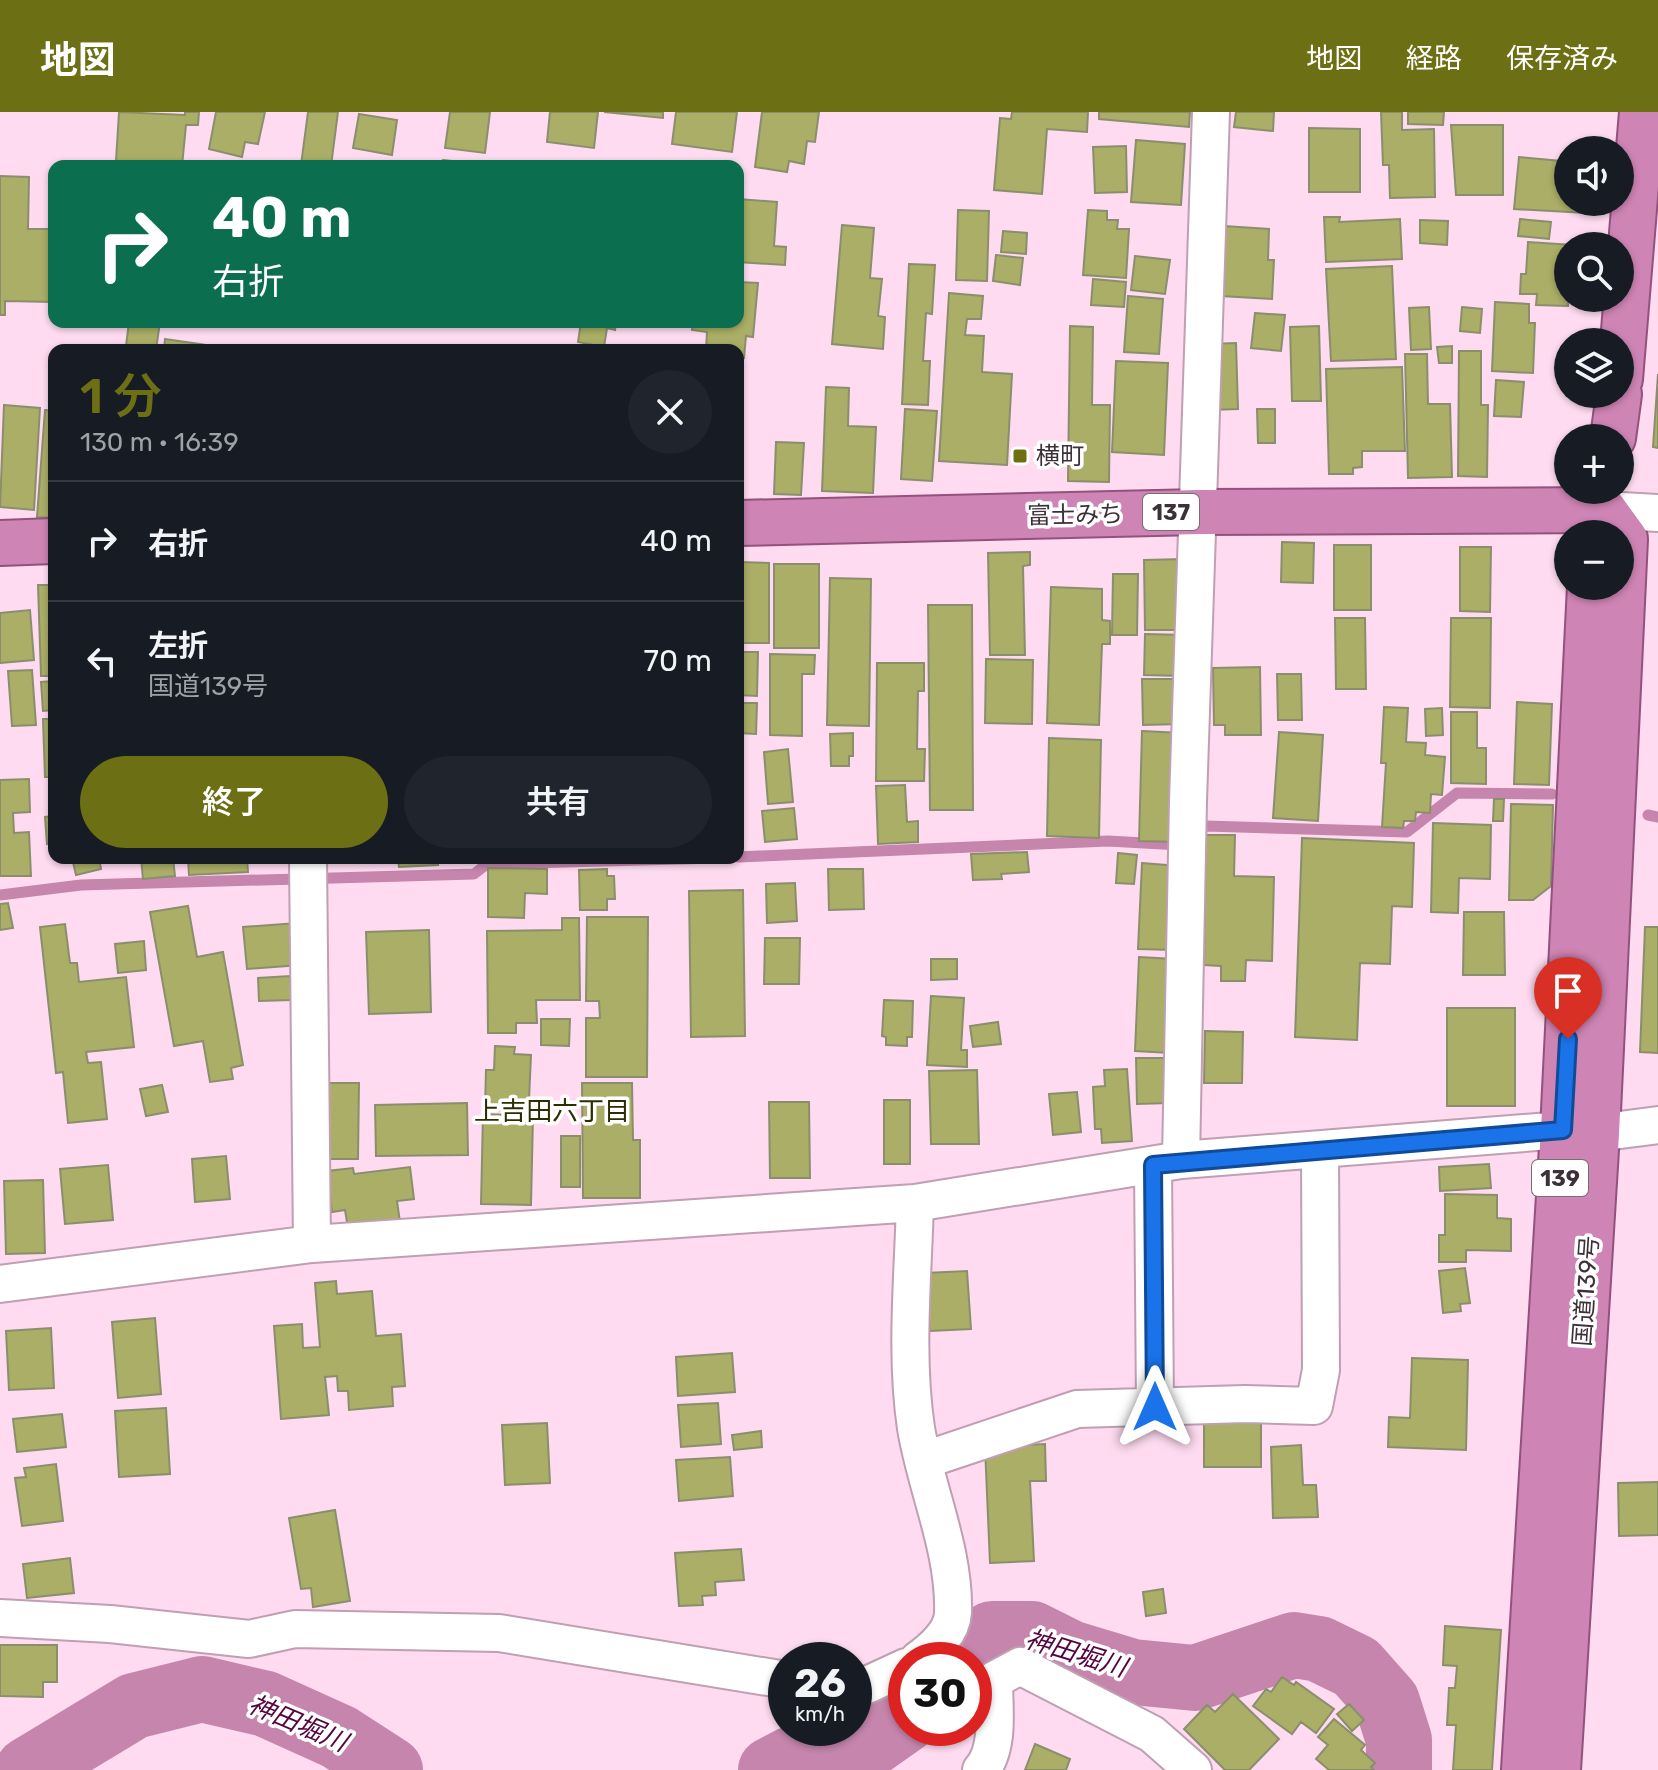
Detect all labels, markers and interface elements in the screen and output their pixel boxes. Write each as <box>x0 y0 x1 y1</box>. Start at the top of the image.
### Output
text: 地図 <box>40 37 116 83</box>
text: 地図 <box>1306 42 1362 75</box>
text: 経路 <box>1406 42 1462 75</box>
text: 保存済み <box>1506 42 1618 75</box>
map controls <box>1554 136 1634 600</box>
button: sound <box>1554 136 1634 216</box>
text: 40 m <box>212 185 352 251</box>
icon: right <box>80 192 184 296</box>
button: search <box>1554 232 1634 312</box>
text: 右折 <box>212 260 284 303</box>
button: layers <box>1554 328 1634 408</box>
text: 1 分 <box>80 368 162 425</box>
button: close <box>628 370 712 454</box>
button: + <box>1554 424 1634 504</box>
text: 130 m · 16:39 <box>80 427 239 458</box>
place label: 横町 <box>1036 442 1084 470</box>
marker: 横町 <box>1011 447 1029 465</box>
road number: 137 <box>1143 494 1199 530</box>
street label: 富士みち <box>1027 500 1123 530</box>
icon: right <box>80 519 124 563</box>
button: − <box>1554 520 1634 600</box>
text: 40 m <box>640 523 712 559</box>
text: 右折 <box>148 526 208 562</box>
text: 左折 <box>148 628 208 664</box>
icon: left <box>80 639 124 683</box>
text: 70 m <box>644 643 712 679</box>
text: 国道139号 <box>148 671 268 702</box>
button: 終了 <box>80 756 388 848</box>
button: 共有 <box>404 756 712 848</box>
pin <box>1534 957 1602 1039</box>
icon: arrive <box>1546 969 1590 1013</box>
district label: 上吉田六丁目 <box>474 1096 630 1127</box>
road number: 139 <box>1532 1160 1588 1196</box>
street label: 国道139号 <box>1568 1235 1604 1347</box>
position arrow <box>1113 1365 1197 1449</box>
water label: 神田堀川 <box>1022 1623 1133 1684</box>
speed limit sign: 30 <box>888 1642 992 1746</box>
text: 26 <box>794 1660 846 1707</box>
water label: 神田堀川 <box>244 1689 354 1759</box>
text: km/h <box>795 1702 845 1726</box>

